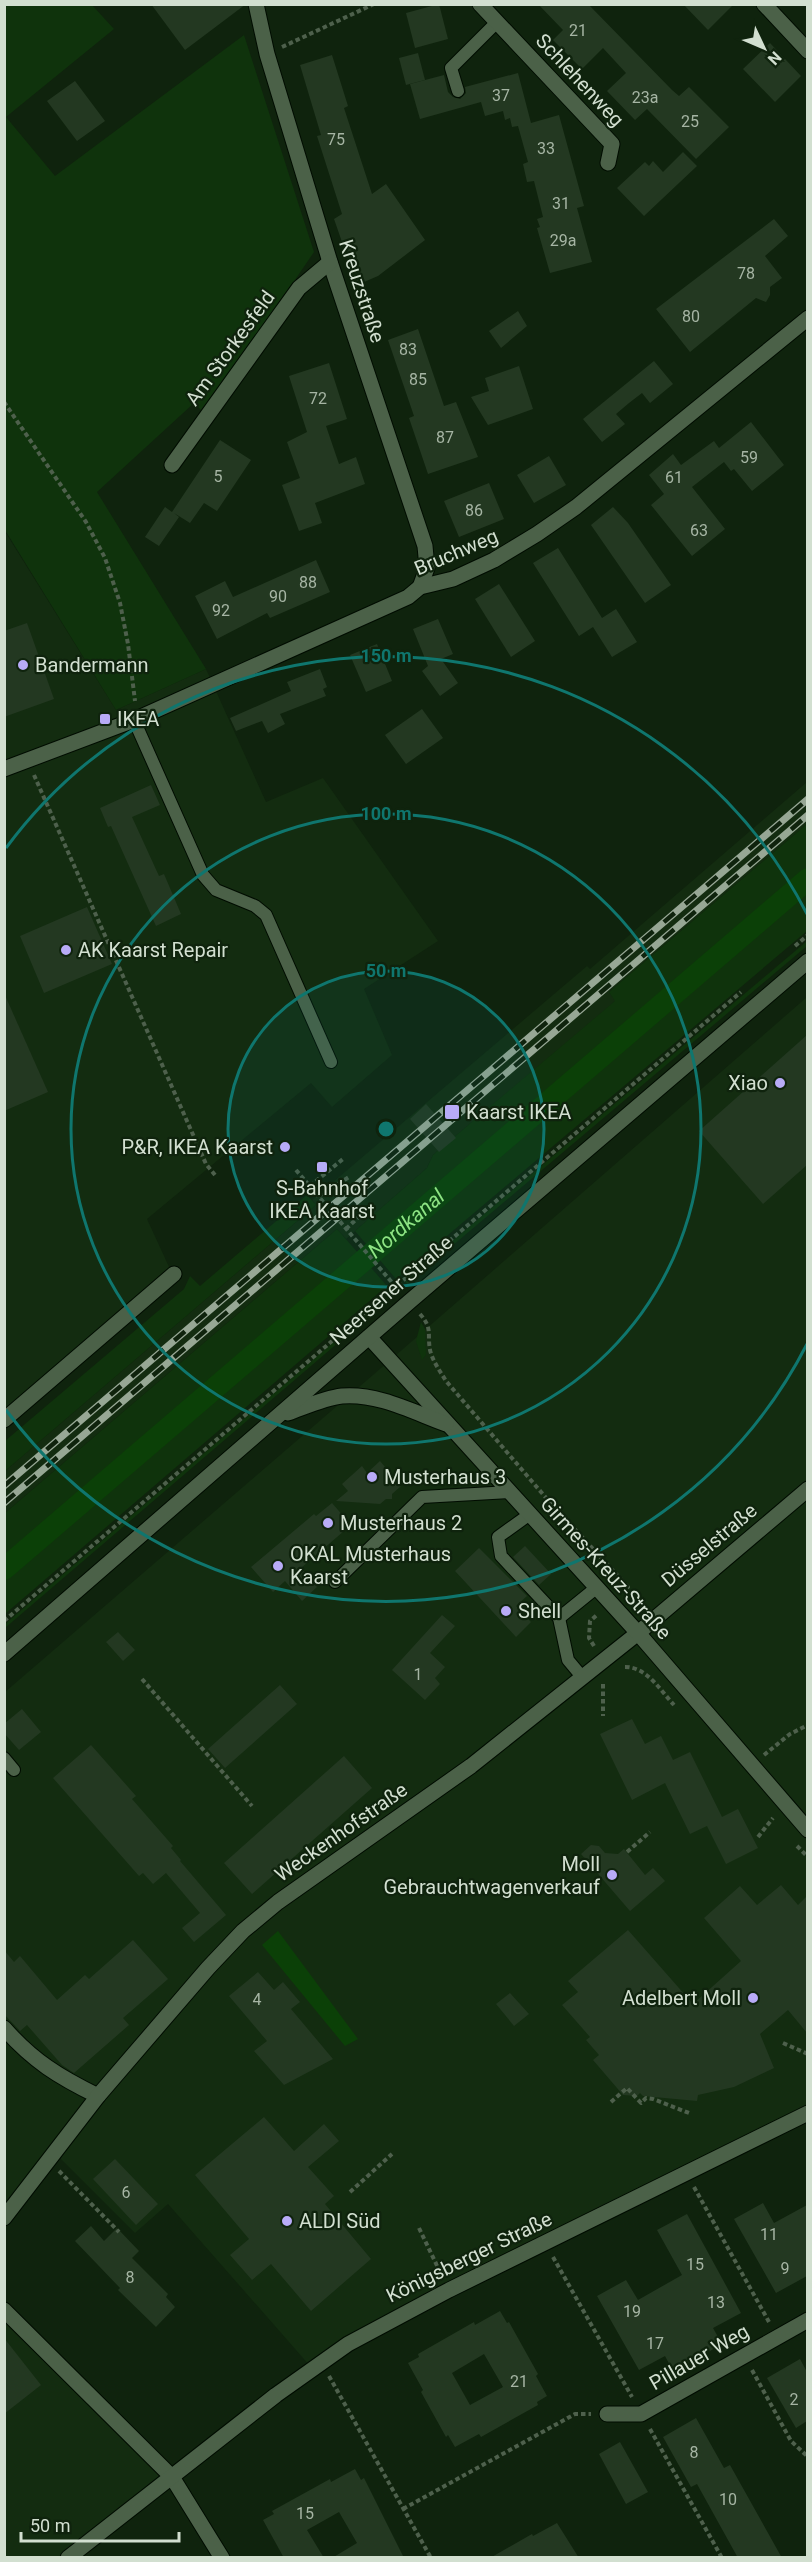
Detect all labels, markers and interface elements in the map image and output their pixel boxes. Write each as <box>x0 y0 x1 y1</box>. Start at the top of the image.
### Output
north arrow <box>734 18 794 78</box>
house number: 21 <box>569 21 587 40</box>
street label: Schlehenweg <box>531 29 629 131</box>
text: N <box>764 47 785 69</box>
house number: 37 <box>492 86 510 105</box>
house number: 23a <box>632 88 658 107</box>
house number: 25 <box>681 112 699 131</box>
house number: 75 <box>327 130 345 149</box>
house number: 33 <box>537 139 555 158</box>
house number: 31 <box>552 194 570 213</box>
house number: 29a <box>550 231 576 250</box>
street label: Kreuzstraße <box>334 236 390 346</box>
house number: 78 <box>737 264 755 283</box>
street label: Am Storkesfeld <box>180 286 280 410</box>
house number: 80 <box>682 307 700 326</box>
house number: 83 <box>399 340 417 359</box>
house number: 85 <box>409 370 427 389</box>
house number: 72 <box>309 389 327 408</box>
house number: 87 <box>436 428 454 447</box>
house number: 59 <box>740 448 758 467</box>
house number: 5 <box>214 467 223 486</box>
house number: 61 <box>665 468 683 487</box>
house number: 86 <box>465 501 483 520</box>
house number: 63 <box>690 521 708 540</box>
street label: Bruchweg <box>411 524 501 580</box>
house number: 88 <box>299 573 317 592</box>
house number: 90 <box>269 587 287 606</box>
house number: 92 <box>212 601 230 620</box>
text: 150 m <box>360 645 412 666</box>
place label: Bandermann <box>35 653 149 677</box>
marker: Bandermann <box>16 658 30 672</box>
place label: IKEA <box>117 707 159 731</box>
marker: IKEA <box>98 712 112 726</box>
text: 100 m <box>360 803 412 824</box>
place label: AK Kaarst Repair <box>78 938 228 962</box>
marker: AK Kaarst Repair <box>59 943 73 957</box>
text: 50 m <box>366 960 406 981</box>
place label: Xiao <box>728 1071 768 1095</box>
marker: Xiao <box>773 1076 787 1090</box>
place label: Kaarst IKEA <box>466 1100 571 1124</box>
marker: Kaarst IKEA <box>443 1103 461 1121</box>
centre of rings <box>376 1119 396 1139</box>
place label: P&R, IKEA Kaarst <box>121 1135 273 1159</box>
marker: P&R, IKEA Kaarst <box>278 1140 292 1154</box>
marker: S-Bahnhof IKEA Kaarst <box>315 1160 329 1174</box>
place label: S-Bahnhof IKEA Kaarst <box>269 1176 375 1223</box>
water label: Nordkanal <box>363 1184 450 1263</box>
street label: Neersener Straße <box>325 1230 457 1350</box>
place label: Musterhaus 3 <box>384 1465 506 1489</box>
marker: Musterhaus 3 <box>365 1470 379 1484</box>
street label: Girmes-Kreuz-Straße <box>536 1492 676 1644</box>
street label: Düsselstraße <box>657 1498 761 1592</box>
place label: Musterhaus 2 <box>340 1511 462 1535</box>
marker: Musterhaus 2 <box>321 1516 335 1530</box>
place label: OKAL Musterhaus Kaarst <box>290 1542 451 1589</box>
marker: OKAL Musterhaus Kaarst <box>271 1559 285 1573</box>
place label: Shell <box>518 1599 561 1623</box>
marker: Shell <box>499 1604 513 1618</box>
house number: 1 <box>414 1665 423 1684</box>
street label: Weckenhofstraße <box>270 1777 412 1887</box>
place label: Moll Gebrauchtwagenverkauf <box>383 1852 600 1899</box>
marker: Moll Gebrauchtwagenverkauf <box>605 1868 619 1882</box>
place label: Adelbert Moll <box>622 1986 741 2010</box>
house number: 4 <box>253 1990 262 2009</box>
marker: Adelbert Moll <box>746 1991 760 2005</box>
house number: 6 <box>122 2183 131 2202</box>
street label: Königsberger Straße <box>382 2206 556 2308</box>
place label: ALDI Süd <box>299 2209 381 2233</box>
marker: ALDI Süd <box>280 2214 294 2228</box>
house number: 11 <box>760 2225 778 2244</box>
house number: 15 <box>686 2255 704 2274</box>
house number: 9 <box>781 2259 790 2278</box>
house number: 8 <box>126 2268 135 2287</box>
house number: 13 <box>707 2293 725 2312</box>
house number: 19 <box>623 2302 641 2321</box>
street label: Pillauer Weg <box>645 2319 753 2395</box>
house number: 17 <box>646 2334 664 2353</box>
house number: 21 <box>510 2372 528 2391</box>
house number: 2 <box>790 2390 799 2409</box>
house number: 8 <box>690 2443 699 2462</box>
house number: 10 <box>719 2490 737 2509</box>
house number: 15 <box>296 2504 314 2523</box>
scale bar <box>21 2505 178 2543</box>
text: 50 m <box>30 2515 70 2536</box>

